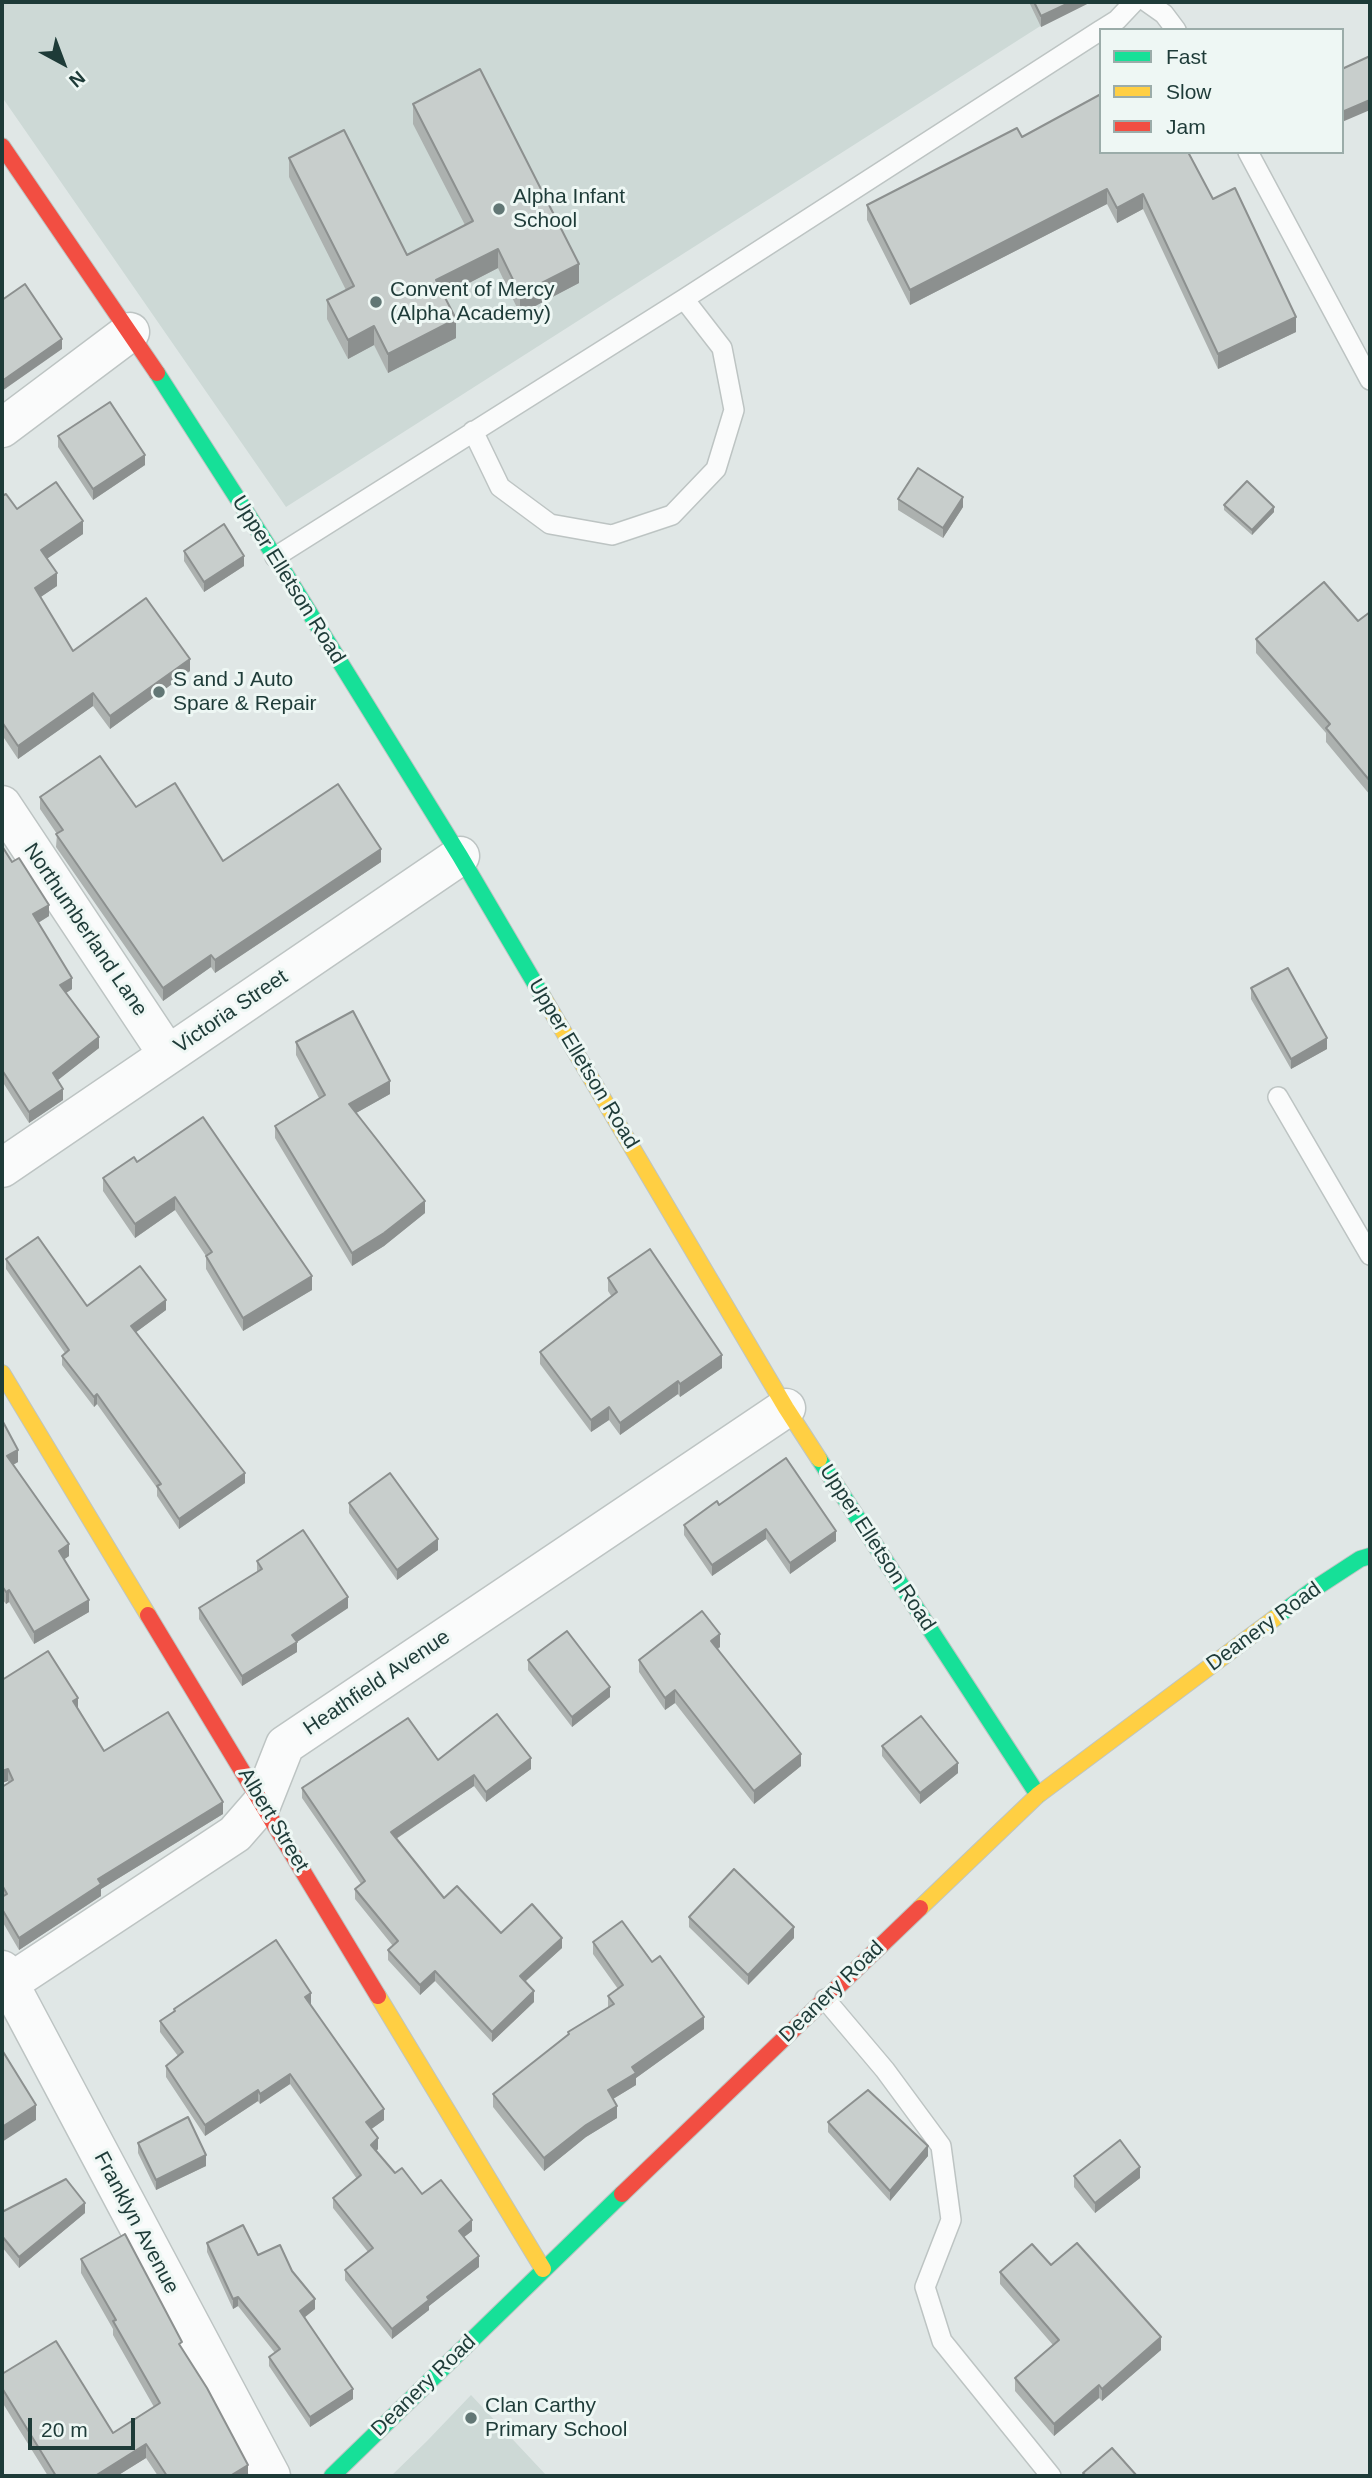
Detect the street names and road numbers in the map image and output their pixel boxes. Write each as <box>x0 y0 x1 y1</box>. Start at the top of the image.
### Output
street label: Upper Elletson Road <box>226 491 350 669</box>
street label: Northumberland Lane <box>18 839 152 1021</box>
street label: Victoria Street <box>169 965 293 1059</box>
street label: Upper Elletson Road <box>522 974 644 1154</box>
street label: Upper Elletson Road <box>814 1460 940 1636</box>
street label: Deanery Road <box>1202 1577 1326 1677</box>
street label: Heathfield Avenue <box>299 1625 455 1741</box>
street label: Albert Street <box>232 1763 314 1877</box>
street label: Deanery Road <box>775 1936 889 2048</box>
street label: Franklyn Avenue <box>88 2148 184 2298</box>
street label: Deanery Road <box>367 2330 481 2442</box>

